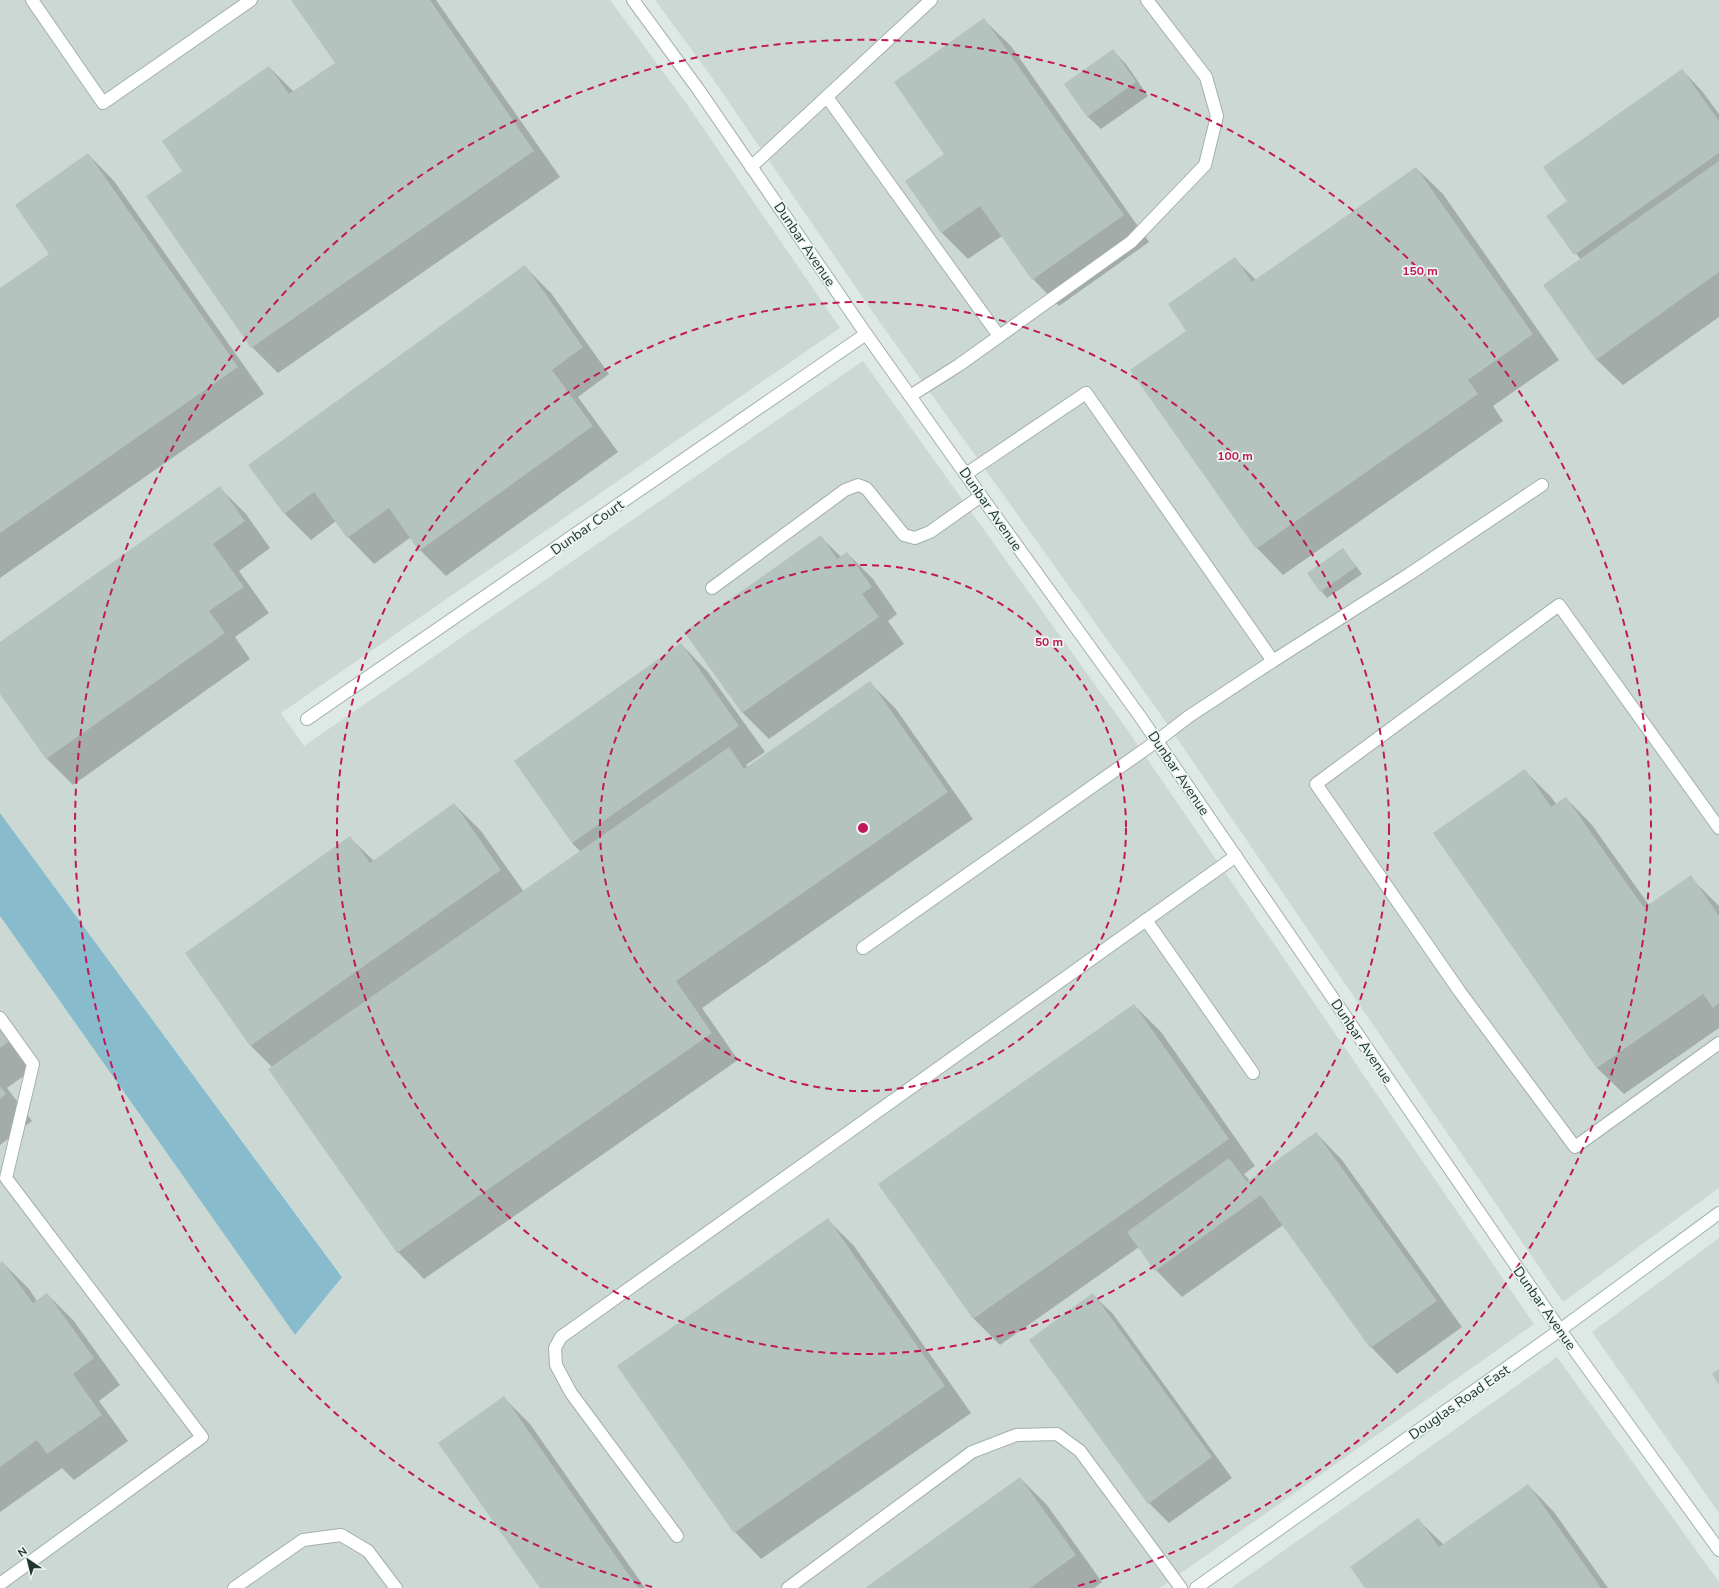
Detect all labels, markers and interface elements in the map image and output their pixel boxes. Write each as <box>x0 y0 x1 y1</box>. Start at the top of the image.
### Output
street label: Dunbar Avenue <box>769 198 840 290</box>
text: 150 m <box>1402 263 1438 279</box>
text: 100 m <box>1217 448 1253 464</box>
street label: Dunbar Avenue <box>955 464 1026 555</box>
street label: Dunbar Court <box>547 495 628 560</box>
text: 50 m <box>1035 634 1063 650</box>
street label: Dunbar Avenue <box>1143 727 1214 819</box>
centre of rings <box>856 821 870 835</box>
street label: Dunbar Avenue <box>1326 995 1397 1087</box>
street label: Dunbar Avenue <box>1509 1263 1580 1354</box>
street label: Douglas Road East <box>1405 1360 1514 1444</box>
north arrow <box>8 1540 48 1580</box>
text: N <box>15 1544 30 1561</box>

